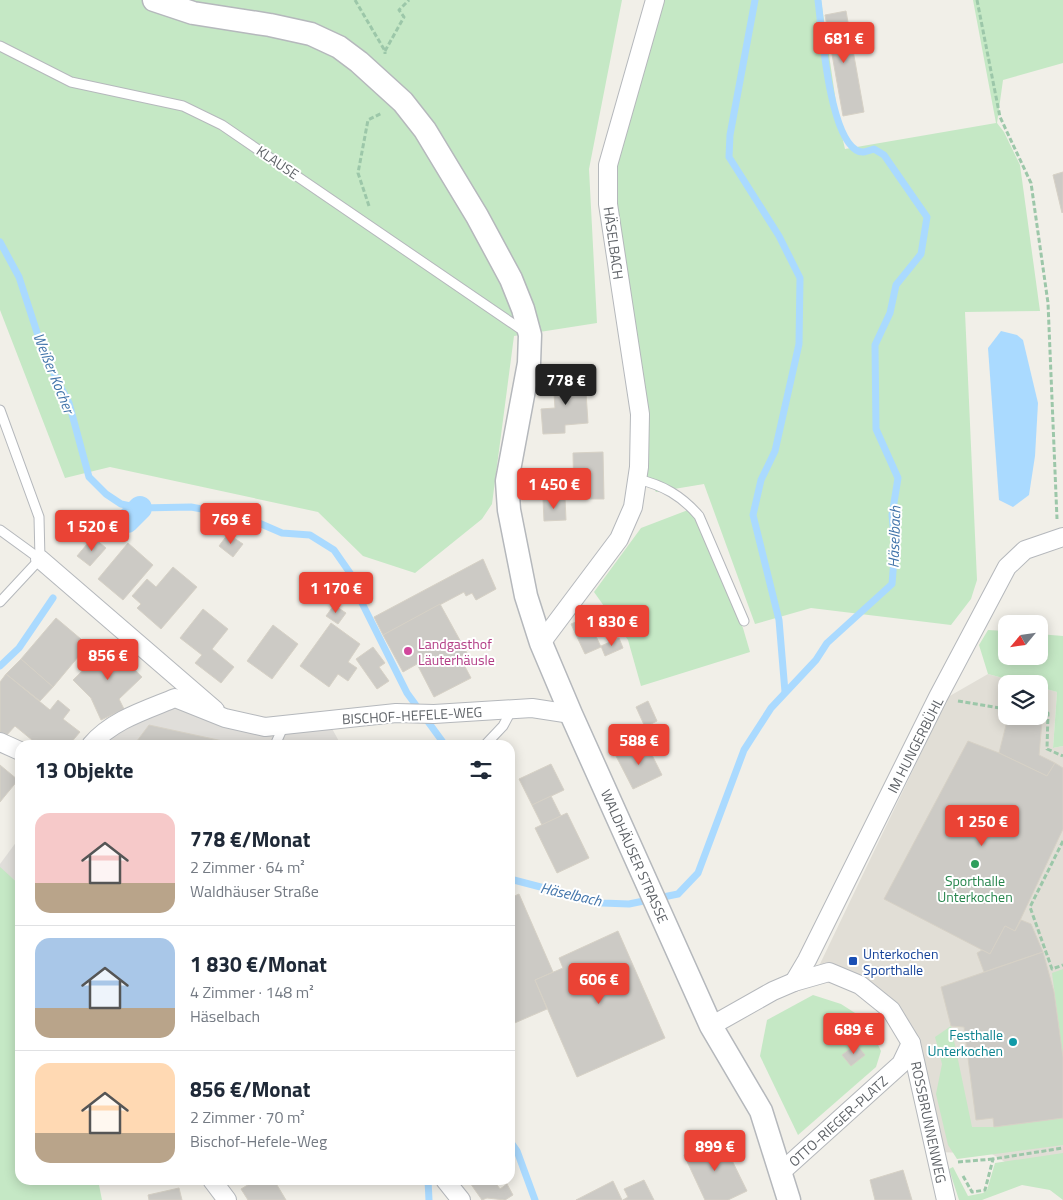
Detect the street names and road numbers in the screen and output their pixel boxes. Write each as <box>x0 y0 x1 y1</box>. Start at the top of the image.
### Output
street label: KLAUSE <box>253 140 304 184</box>
street label: HÄSELBACH <box>598 205 630 281</box>
street label: IM HUNGERBÜHL <box>882 693 948 797</box>
street label: BISCHOF-HEFELE-WEG <box>341 701 483 729</box>
street label: WALDHÄUSER STRASSE <box>596 786 674 927</box>
street label: ROSSBRUNNENWEG <box>906 1059 952 1185</box>
street label: OTTO-RIEGER-PLATZ <box>784 1071 892 1171</box>

